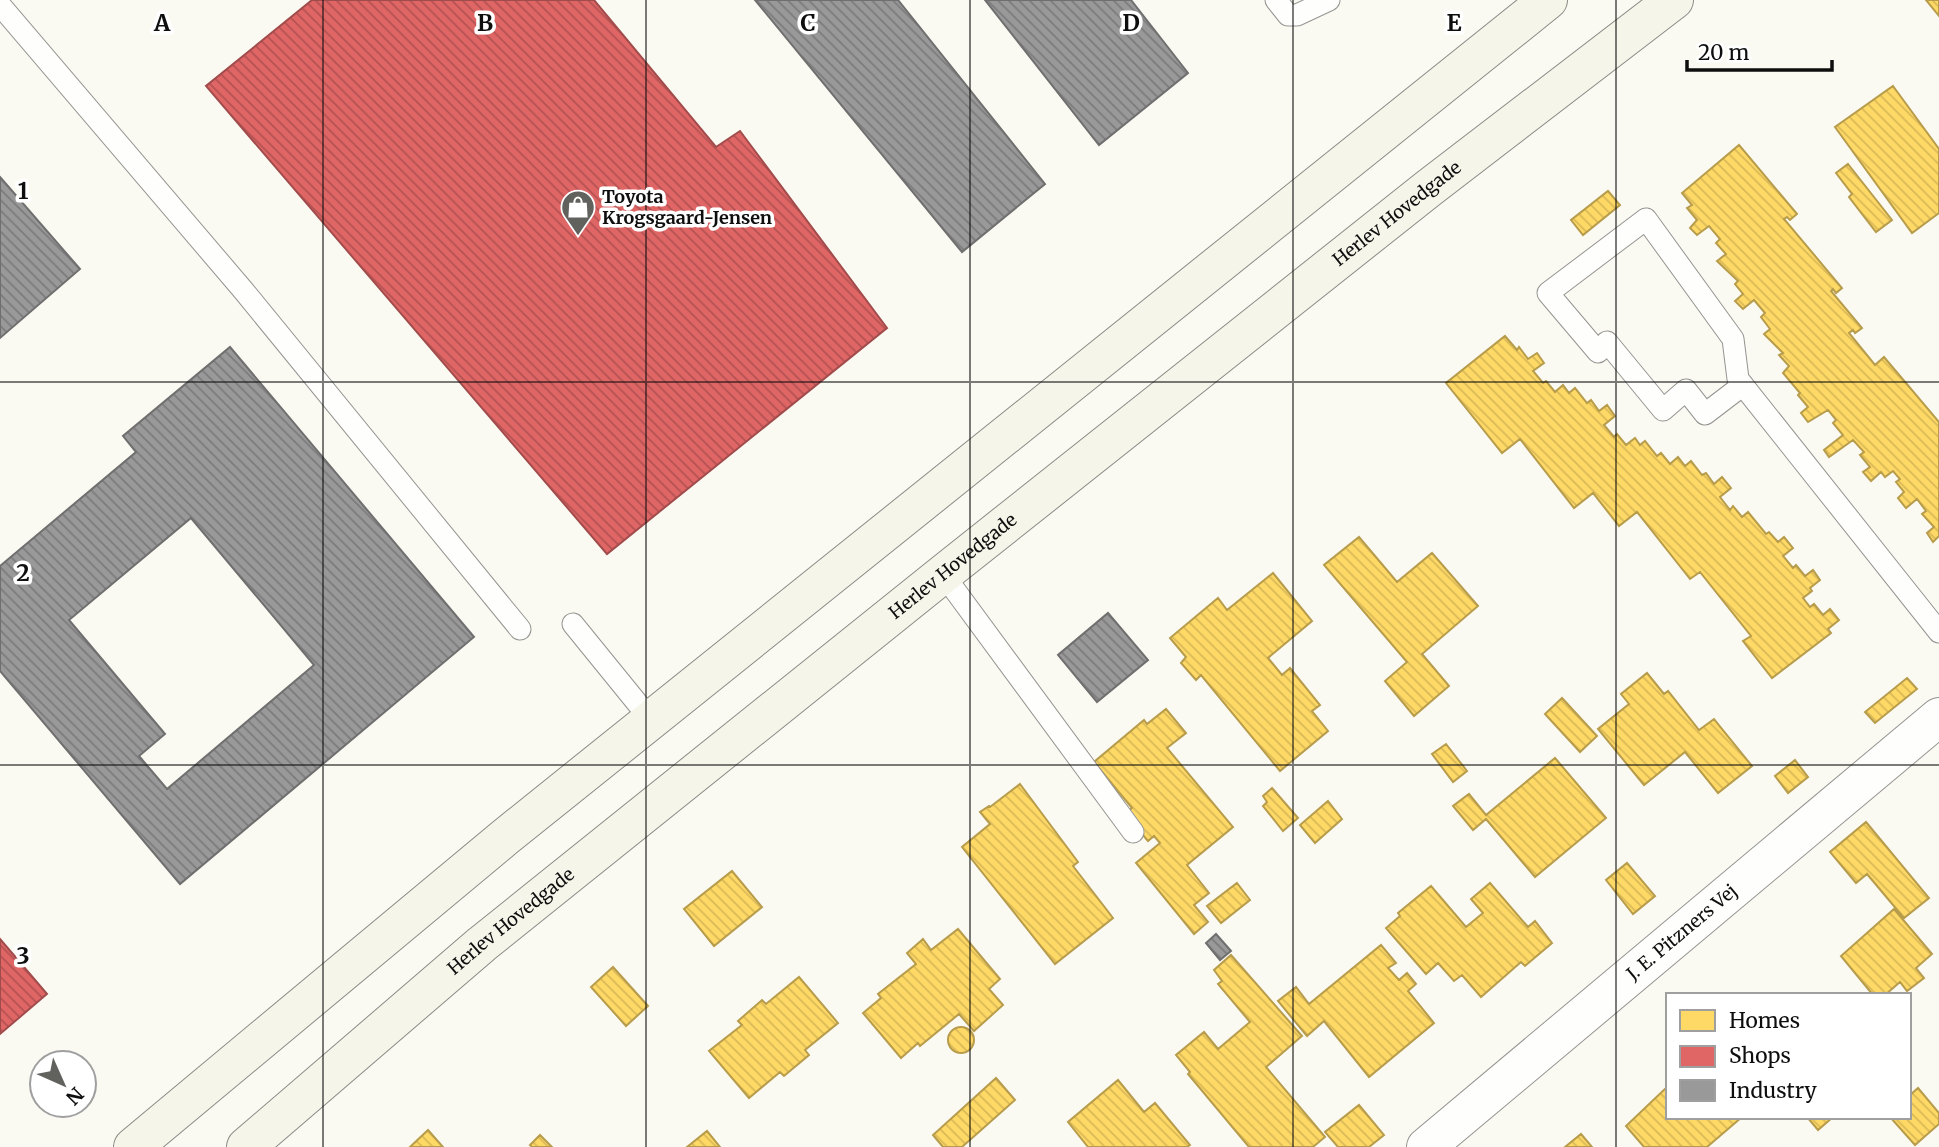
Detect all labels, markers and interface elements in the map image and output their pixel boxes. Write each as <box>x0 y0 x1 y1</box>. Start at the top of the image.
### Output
text: A <box>153 8 171 37</box>
text: B <box>477 8 493 37</box>
text: C <box>800 8 816 37</box>
text: D <box>1122 8 1140 37</box>
text: E <box>1446 8 1462 37</box>
scale bar <box>1687 28 1832 72</box>
text: 20 m <box>1698 39 1750 66</box>
street label: Herlev Hovedgade <box>1328 156 1465 271</box>
text: 1 <box>18 176 29 205</box>
place label: Toyota Krogsgaard-Jensen <box>602 185 772 229</box>
shop icon: Toyota Krogsgaard-Jensen <box>559 188 597 237</box>
street label: Herlev Hovedgade <box>884 508 1021 624</box>
text: 2 <box>16 558 30 587</box>
street label: Herlev Hovedgade <box>442 863 579 980</box>
street label: J. E. Pitzners Vej <box>1621 879 1742 986</box>
text: 3 <box>16 941 30 970</box>
legend <box>1666 993 1911 1119</box>
text: Homes <box>1729 1007 1800 1034</box>
text: Shops <box>1729 1042 1791 1069</box>
north arrow <box>28 1049 98 1119</box>
text: Industry <box>1729 1077 1818 1104</box>
text: N <box>61 1082 89 1110</box>

